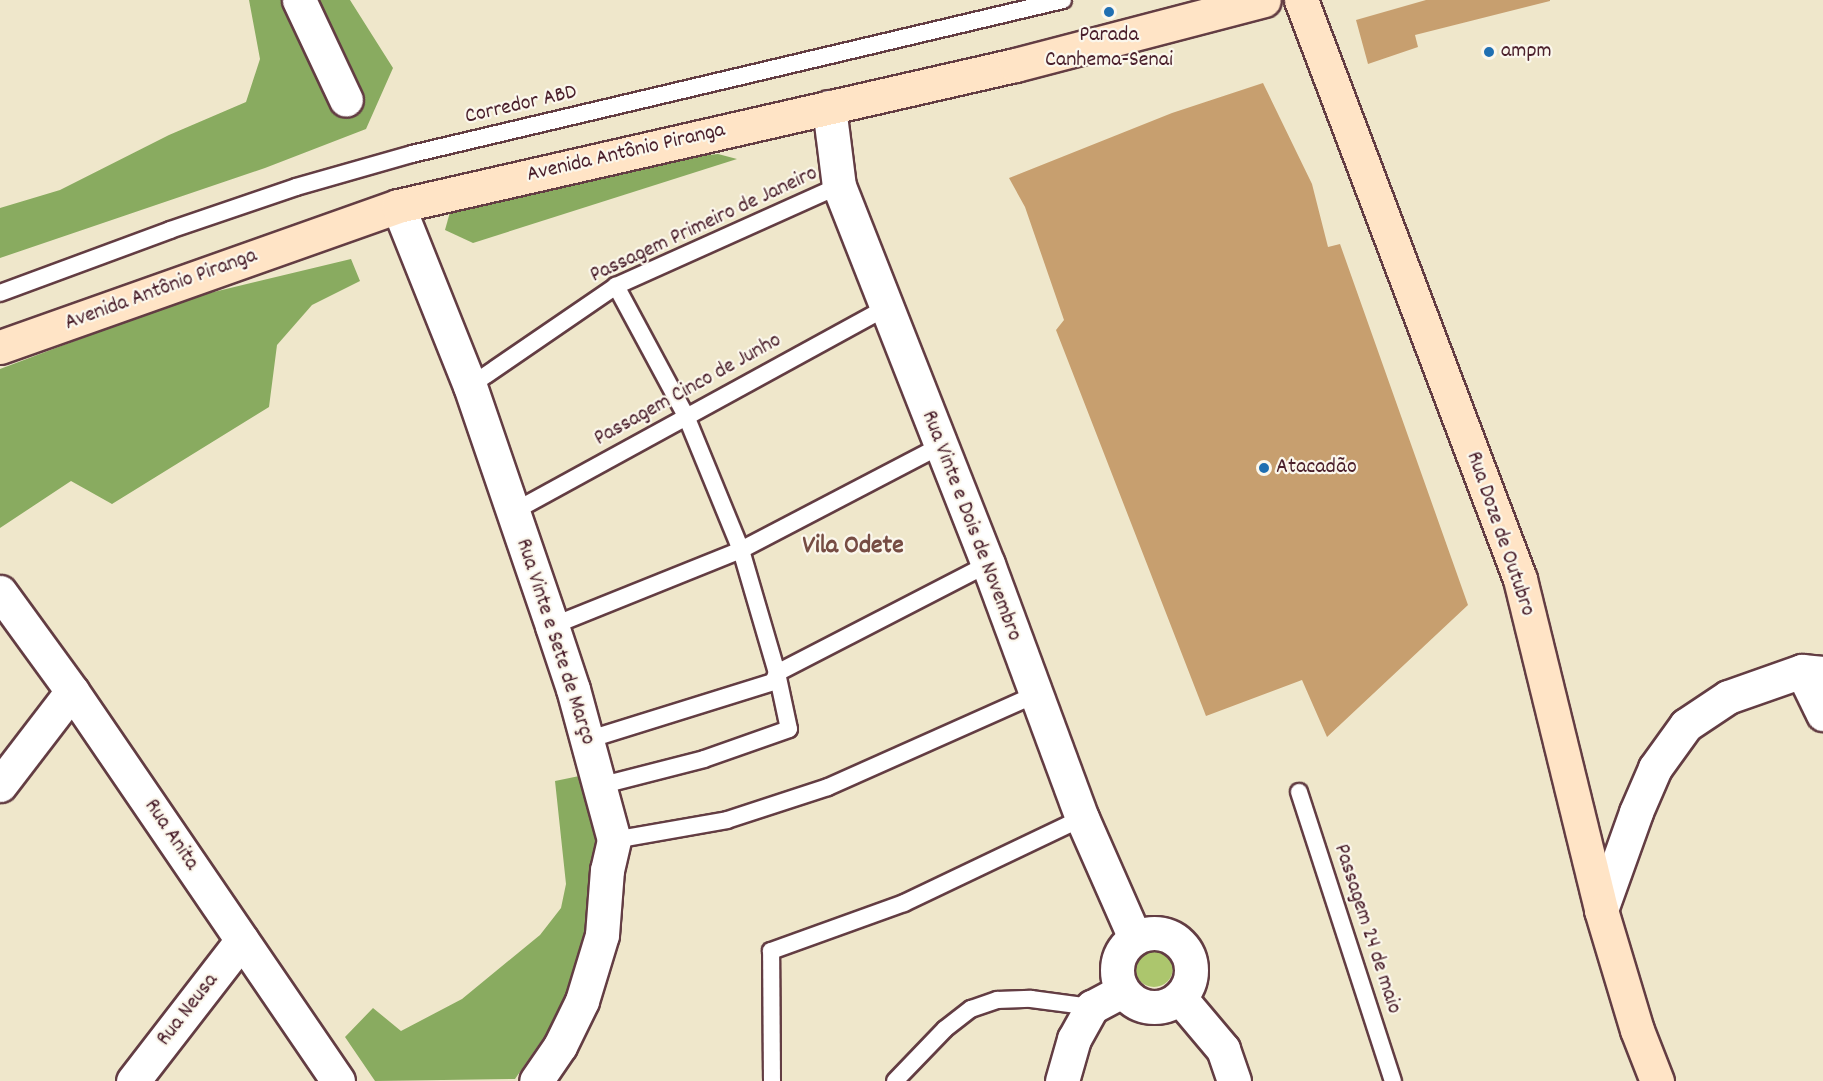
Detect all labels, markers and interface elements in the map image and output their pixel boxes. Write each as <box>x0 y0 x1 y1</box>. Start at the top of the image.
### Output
marker: Parada Canhema-Senai <box>1102 5 1116 19</box>
place label: Parada Canhema-Senai <box>1045 22 1173 74</box>
place label: ampm <box>1501 39 1552 65</box>
marker: ampm <box>1482 45 1496 59</box>
street label: Corredor ABD <box>463 79 579 131</box>
street label: Avenida Antônio Piranga <box>524 117 728 189</box>
street label: Passagem Primeiro de Janeiro <box>586 161 822 289</box>
street label: Avenida Antônio Piranga <box>61 243 261 337</box>
street label: Passagem Cinco de Junho <box>590 328 786 452</box>
street label: Rua Vinte e Dois de Novembro <box>915 407 1027 645</box>
street label: Rua Doze de Outubro <box>1460 448 1540 620</box>
place label: Atacadão <box>1276 455 1357 481</box>
marker: Atacadão <box>1257 461 1271 475</box>
district label: Vila Odete <box>802 531 904 563</box>
street label: Rua Vinte e Sete de Março <box>509 536 601 748</box>
street label: Rua Anita <box>138 794 204 876</box>
street label: Passagem 24 de maio <box>1327 841 1407 1017</box>
street label: Rua Neusa <box>151 968 225 1052</box>

